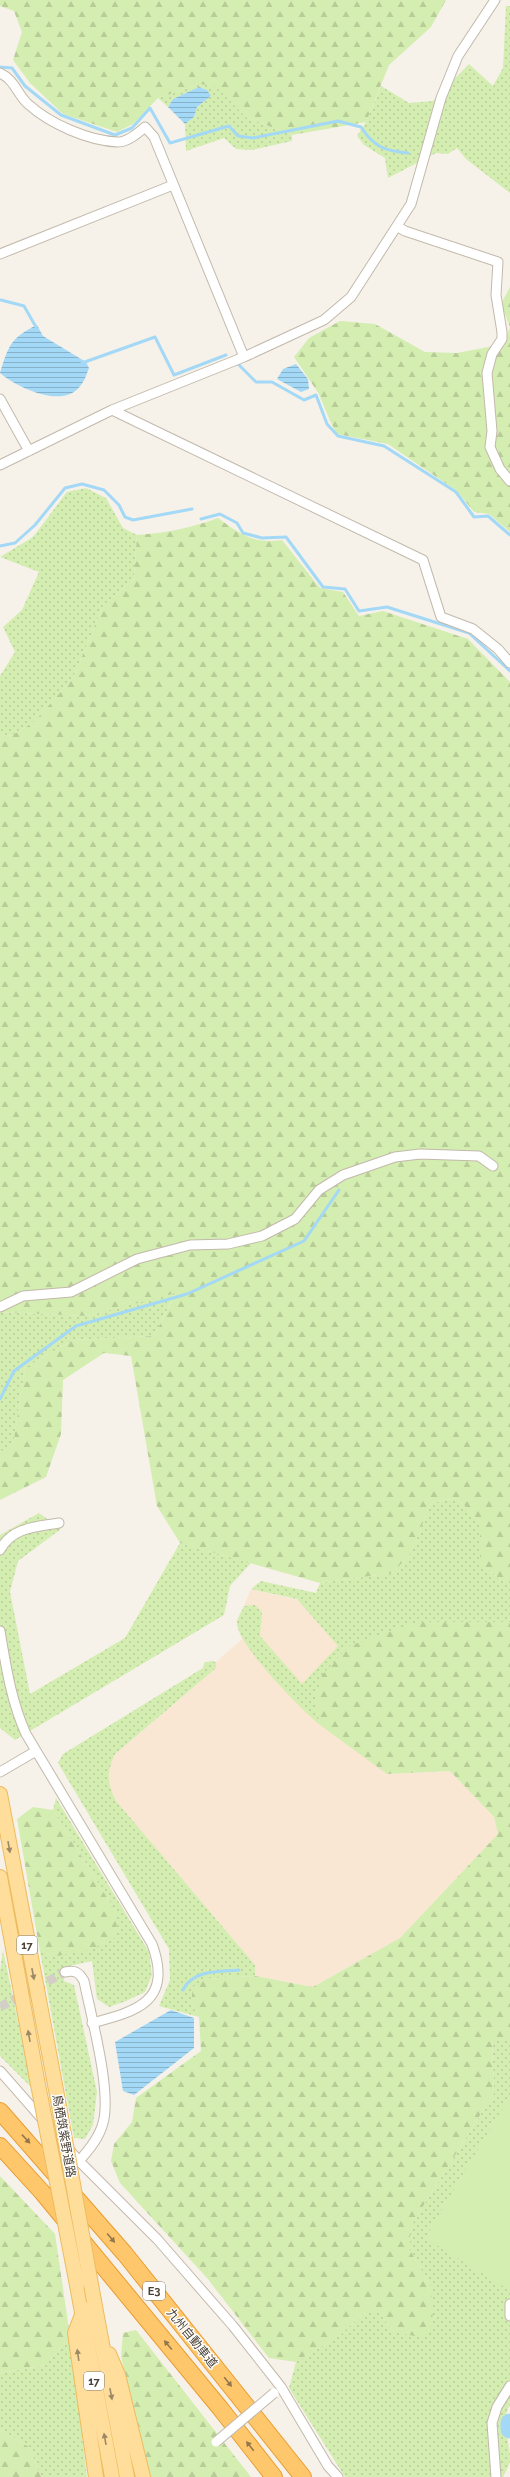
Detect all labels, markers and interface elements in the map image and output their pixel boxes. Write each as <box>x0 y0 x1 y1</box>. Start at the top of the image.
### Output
one-way arrow <box>6 1840 12 1853</box>
road number: 17 <box>17 1936 37 1954</box>
one-way arrow <box>30 1968 36 1980</box>
one-way arrow <box>25 2029 31 2042</box>
street label: 鳥栖筑紫野道路 <box>50 2093 78 2179</box>
one-way arrow <box>22 2134 31 2144</box>
one-way arrow <box>106 2233 115 2243</box>
road number: E3 <box>143 2282 165 2300</box>
street label: 九州自動車道 <box>164 2306 220 2370</box>
one-way arrow <box>164 2340 173 2350</box>
one-way arrow <box>75 2349 81 2361</box>
road number: 17 <box>84 2372 104 2390</box>
one-way arrow <box>224 2377 233 2388</box>
one-way arrow <box>108 2388 114 2400</box>
one-way arrow <box>101 2433 107 2445</box>
one-way arrow <box>245 2441 254 2452</box>

